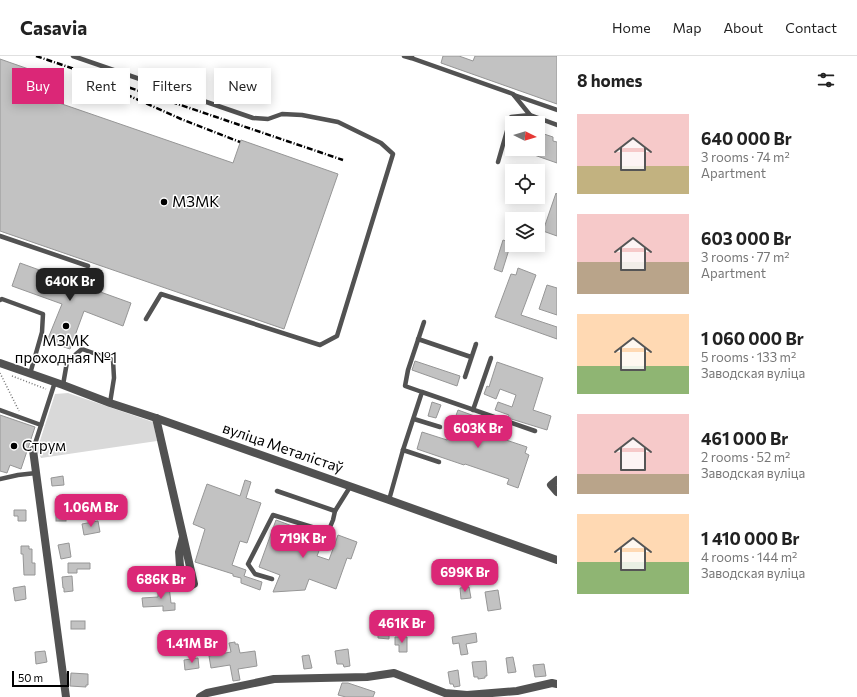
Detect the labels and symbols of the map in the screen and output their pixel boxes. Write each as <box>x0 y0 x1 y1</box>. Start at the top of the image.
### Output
north arrow <box>505 116 545 156</box>
place label: МЗМК <box>172 192 219 210</box>
marker: МЗМК <box>159 197 169 207</box>
pin: 640K Br <box>33 268 107 302</box>
marker: МЗМК проходная №1 <box>61 321 71 331</box>
place label: МЗМК проходная №1 <box>15 331 117 366</box>
pin: 603K Br <box>441 415 515 449</box>
street label: вуліца Металістаў <box>221 418 346 476</box>
place label: Струм <box>22 436 66 454</box>
marker: Струм <box>9 441 19 451</box>
pin: 1.06M Br <box>50 494 132 528</box>
pin: 719K Br <box>266 525 340 559</box>
pin: 699K Br <box>428 559 502 593</box>
pin: 686K Br <box>124 566 198 600</box>
pin: 461K Br <box>365 610 439 644</box>
pin: 1.41M Br <box>151 630 233 664</box>
scale bar <box>12 669 69 688</box>

